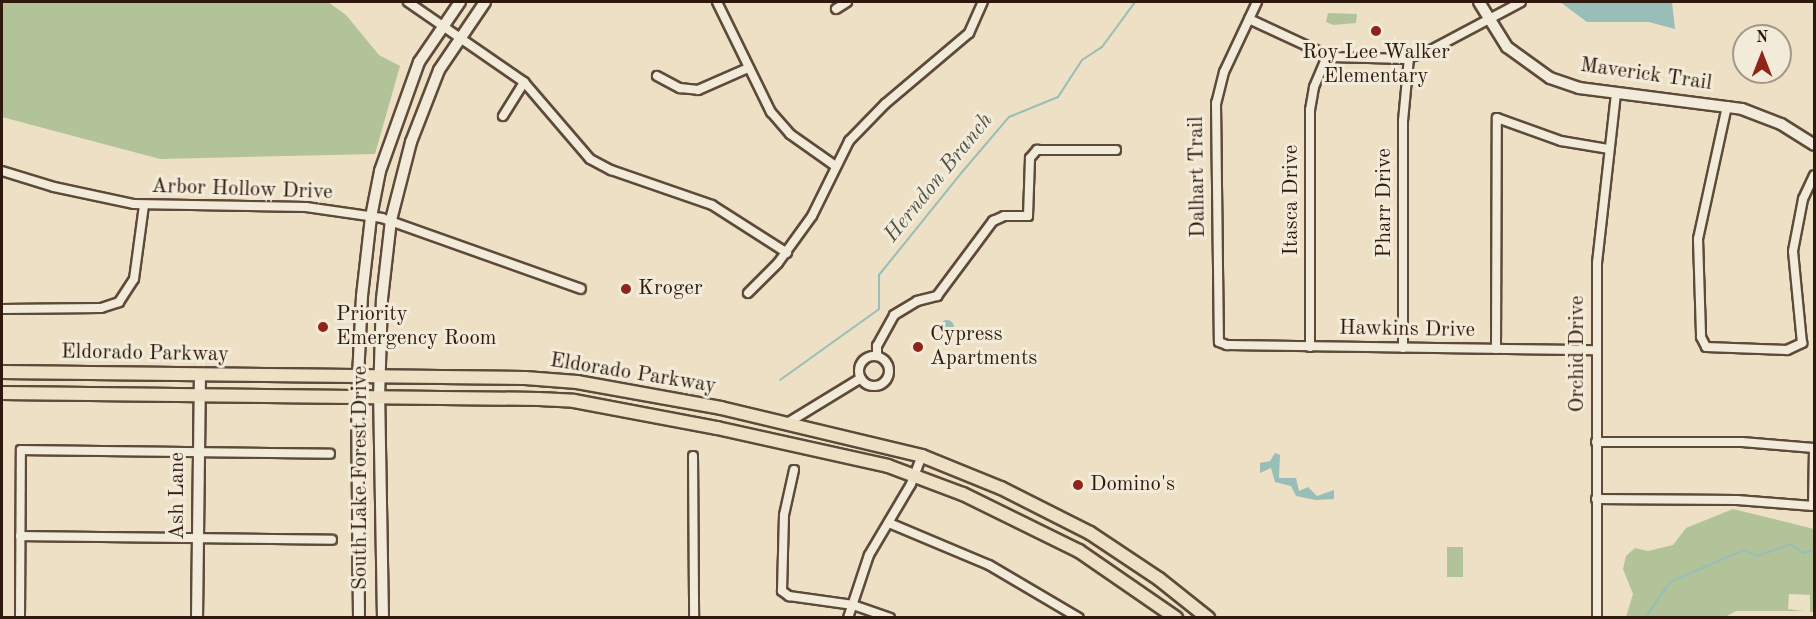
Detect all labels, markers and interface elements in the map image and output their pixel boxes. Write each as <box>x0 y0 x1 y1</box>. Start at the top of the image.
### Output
marker: Roy Lee Walker Elementary <box>1369 24 1383 38</box>
north arrow <box>1732 24 1792 84</box>
text: N <box>1756 30 1768 46</box>
place label: Roy Lee Walker Elementary <box>1302 40 1450 90</box>
street label: Maverick Trail <box>1579 53 1713 97</box>
water label: Herndon Branch <box>879 108 999 248</box>
street label: Dalhart Trail <box>1184 116 1212 238</box>
street label: Itasca Drive <box>1279 145 1305 255</box>
street label: Pharr Drive <box>1372 148 1398 258</box>
street label: Arbor Hollow Drive <box>151 174 333 206</box>
place label: Kroger <box>638 276 703 302</box>
marker: Kroger <box>619 282 633 296</box>
street label: Orchid Drive <box>1565 296 1591 412</box>
place label: Priority Emergency Room <box>336 302 496 352</box>
street label: Hawkins Drive <box>1339 316 1475 344</box>
marker: Priority Emergency Room <box>314 318 332 336</box>
place label: Cypress Apartments <box>930 322 1037 372</box>
street label: Eldorado Parkway <box>61 340 229 368</box>
marker: Cypress Apartments <box>911 340 925 354</box>
street label: Eldorado Parkway <box>548 348 718 400</box>
street label: South Lake Forest Drive <box>348 366 374 590</box>
street label: Ash Lane <box>165 452 191 540</box>
place label: Domino's <box>1090 472 1175 498</box>
marker: Domino's <box>1071 478 1085 492</box>

